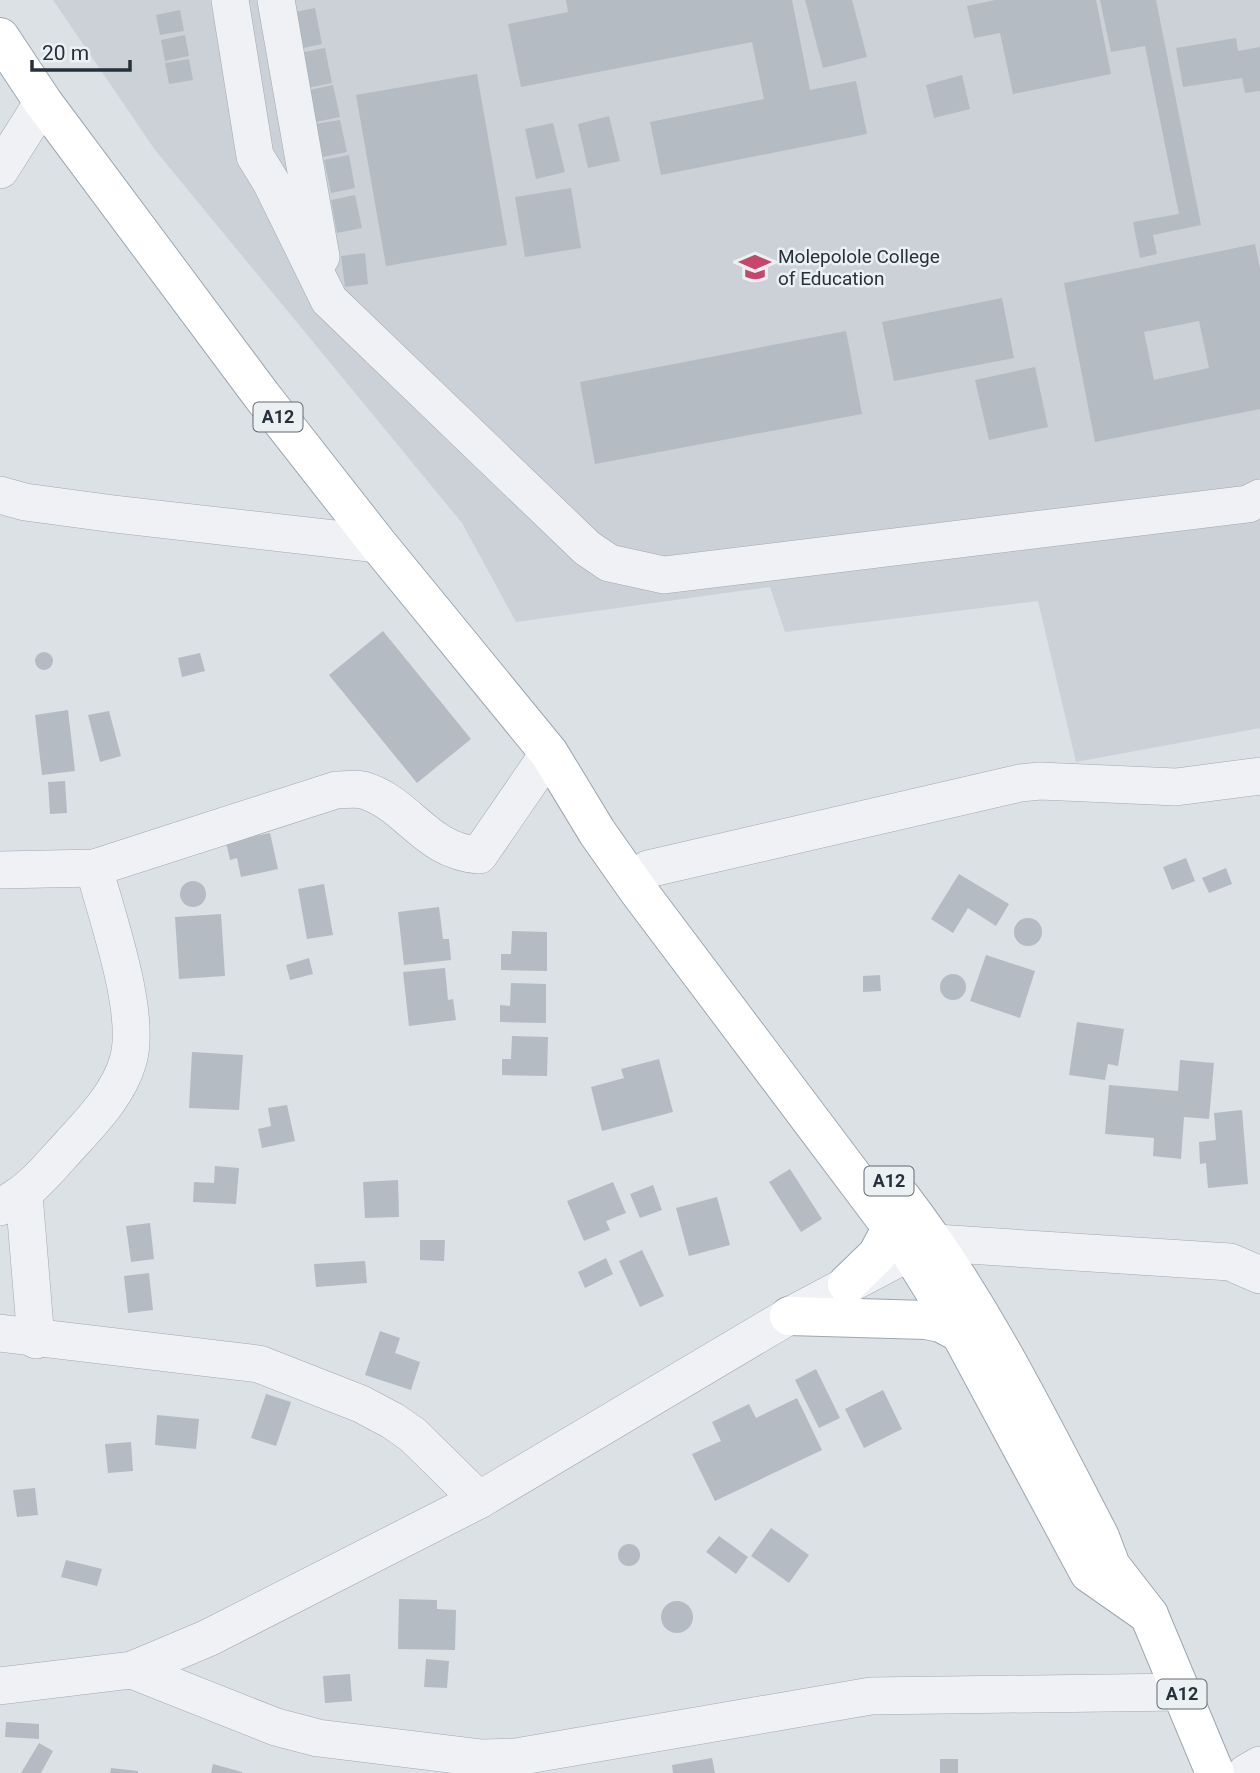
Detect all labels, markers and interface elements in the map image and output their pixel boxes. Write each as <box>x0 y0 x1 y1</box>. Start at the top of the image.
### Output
scale bar <box>32 28 130 72</box>
text: 20 m <box>42 41 89 65</box>
place label: Molepolole College of Education <box>778 245 940 290</box>
school or university icon: Molepolole College of Education <box>738 250 772 284</box>
road number: A12 <box>254 402 302 432</box>
road number: A12 <box>864 1166 914 1196</box>
road number: A12 <box>1158 1680 1206 1708</box>

